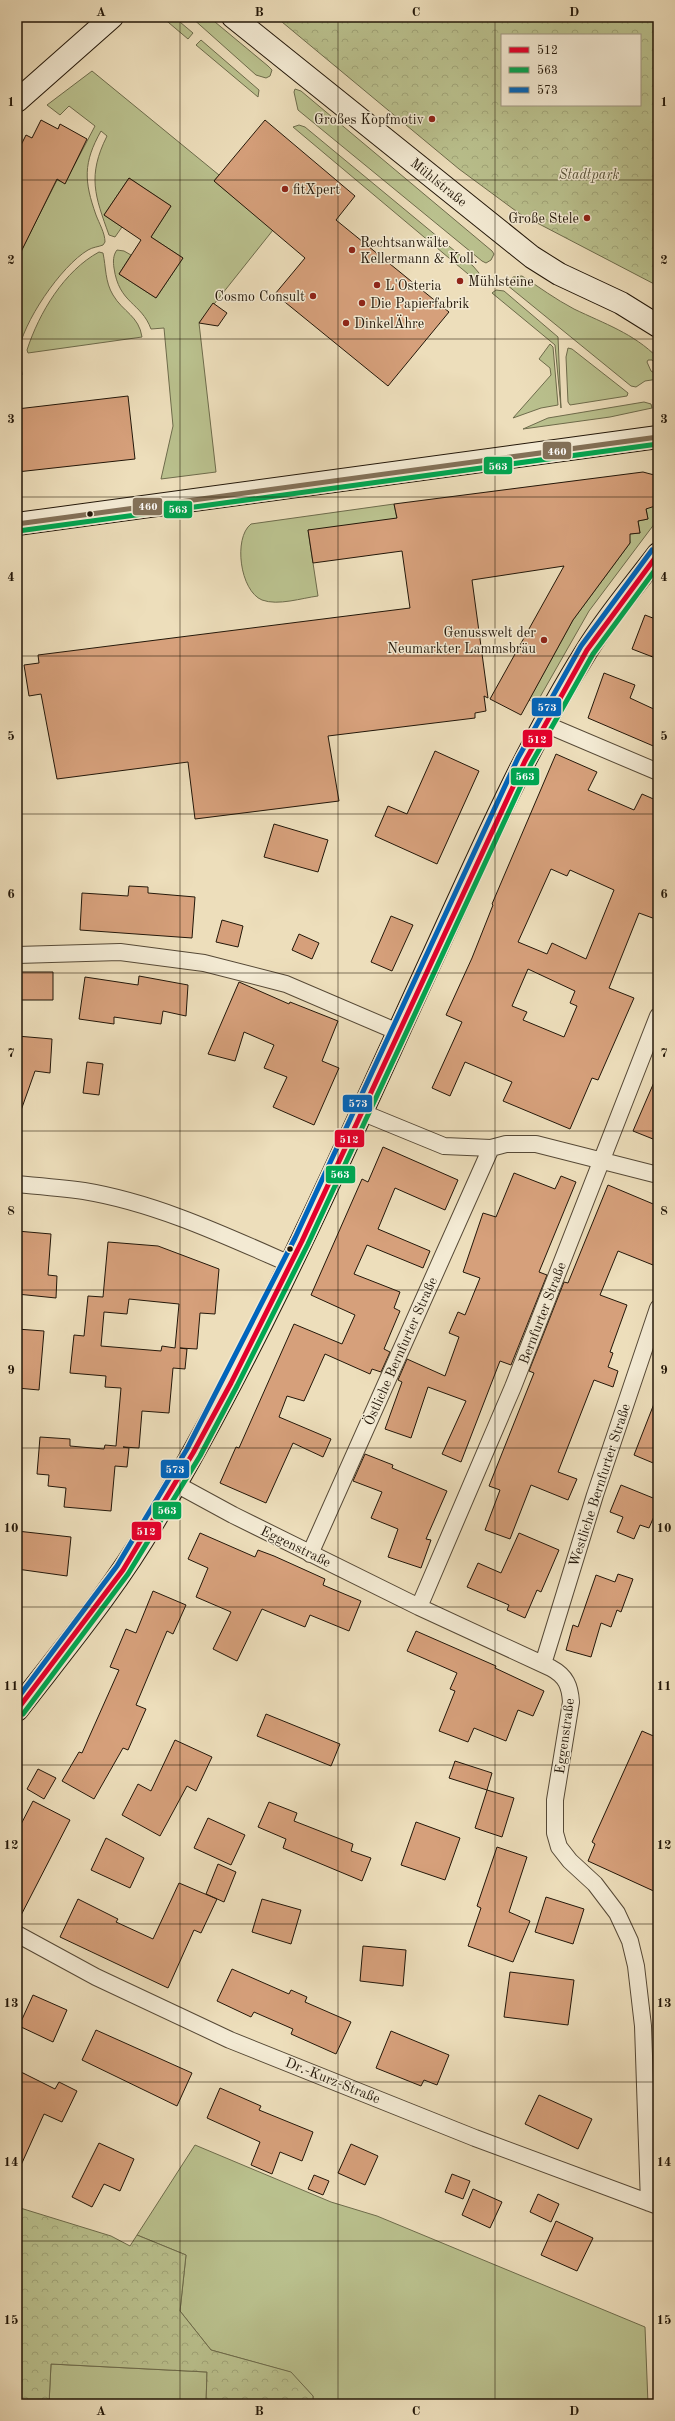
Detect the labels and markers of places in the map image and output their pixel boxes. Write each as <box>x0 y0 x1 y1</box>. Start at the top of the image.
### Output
place label: Großes Kopfmotiv <box>314 113 425 127</box>
marker: Großes Kopfmotiv <box>427 114 437 124</box>
place label: fitXpert <box>293 183 340 197</box>
marker: fitXpert <box>280 184 290 194</box>
place label: Große Stele <box>508 212 579 226</box>
marker: Große Stele <box>582 213 592 223</box>
place label: Rechtsanwälte Kellermann & Koll. <box>360 236 478 266</box>
marker: Rechtsanwälte Kellermann & Koll. <box>347 245 357 255</box>
place label: Mühlsteine <box>468 275 534 289</box>
marker: Mühlsteine <box>455 276 465 286</box>
place label: L'Osteria <box>385 279 441 293</box>
marker: L'Osteria <box>372 280 382 290</box>
place label: Cosmo Consult <box>215 290 305 304</box>
marker: Cosmo Consult <box>308 291 318 301</box>
place label: Die Papierfabrik <box>370 297 470 311</box>
marker: Die Papierfabrik <box>357 298 367 308</box>
place label: DinkelÄhre <box>354 314 424 331</box>
marker: DinkelÄhre <box>341 318 351 328</box>
unlabelled marker <box>85 509 95 519</box>
place label: Genusswelt der Neumarkter Lammsbräu <box>387 626 537 656</box>
marker: Genusswelt der Neumarkter Lammsbräu <box>539 635 549 645</box>
unlabelled marker <box>285 1244 295 1254</box>

